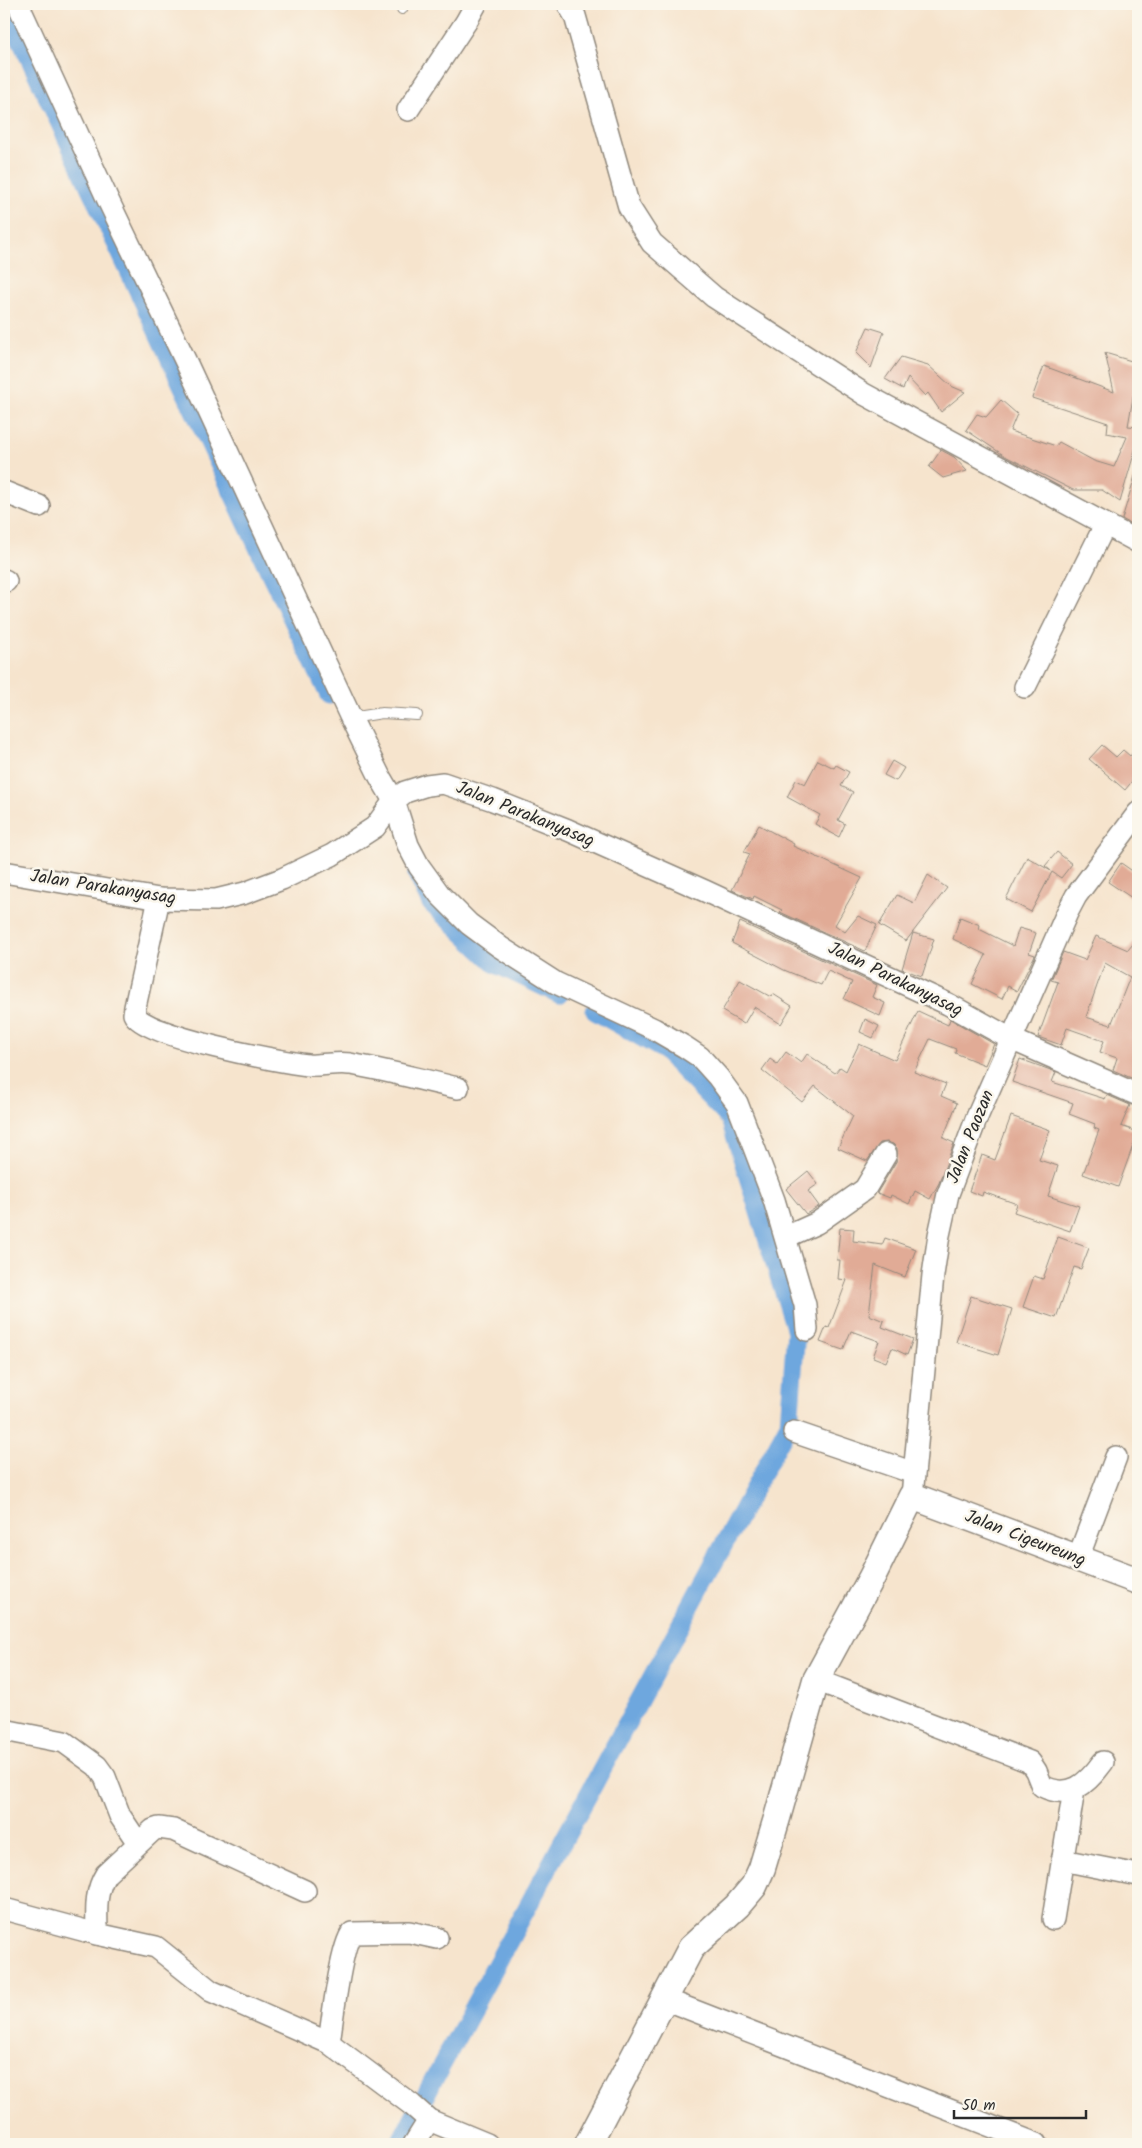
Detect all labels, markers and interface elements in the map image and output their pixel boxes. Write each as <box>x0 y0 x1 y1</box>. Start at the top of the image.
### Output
street label: Jalan Parakanyasag <box>451 774 599 856</box>
street label: Jalan Parakanyasag <box>28 862 178 914</box>
street label: Jalan Parakanyasag <box>823 935 967 1025</box>
street label: Jalan Paozan <box>939 1086 1003 1188</box>
street label: Jalan Cigeureung <box>960 1503 1090 1575</box>
scale bar <box>954 2088 1087 2120</box>
text: 50 m <box>962 2094 996 2118</box>

